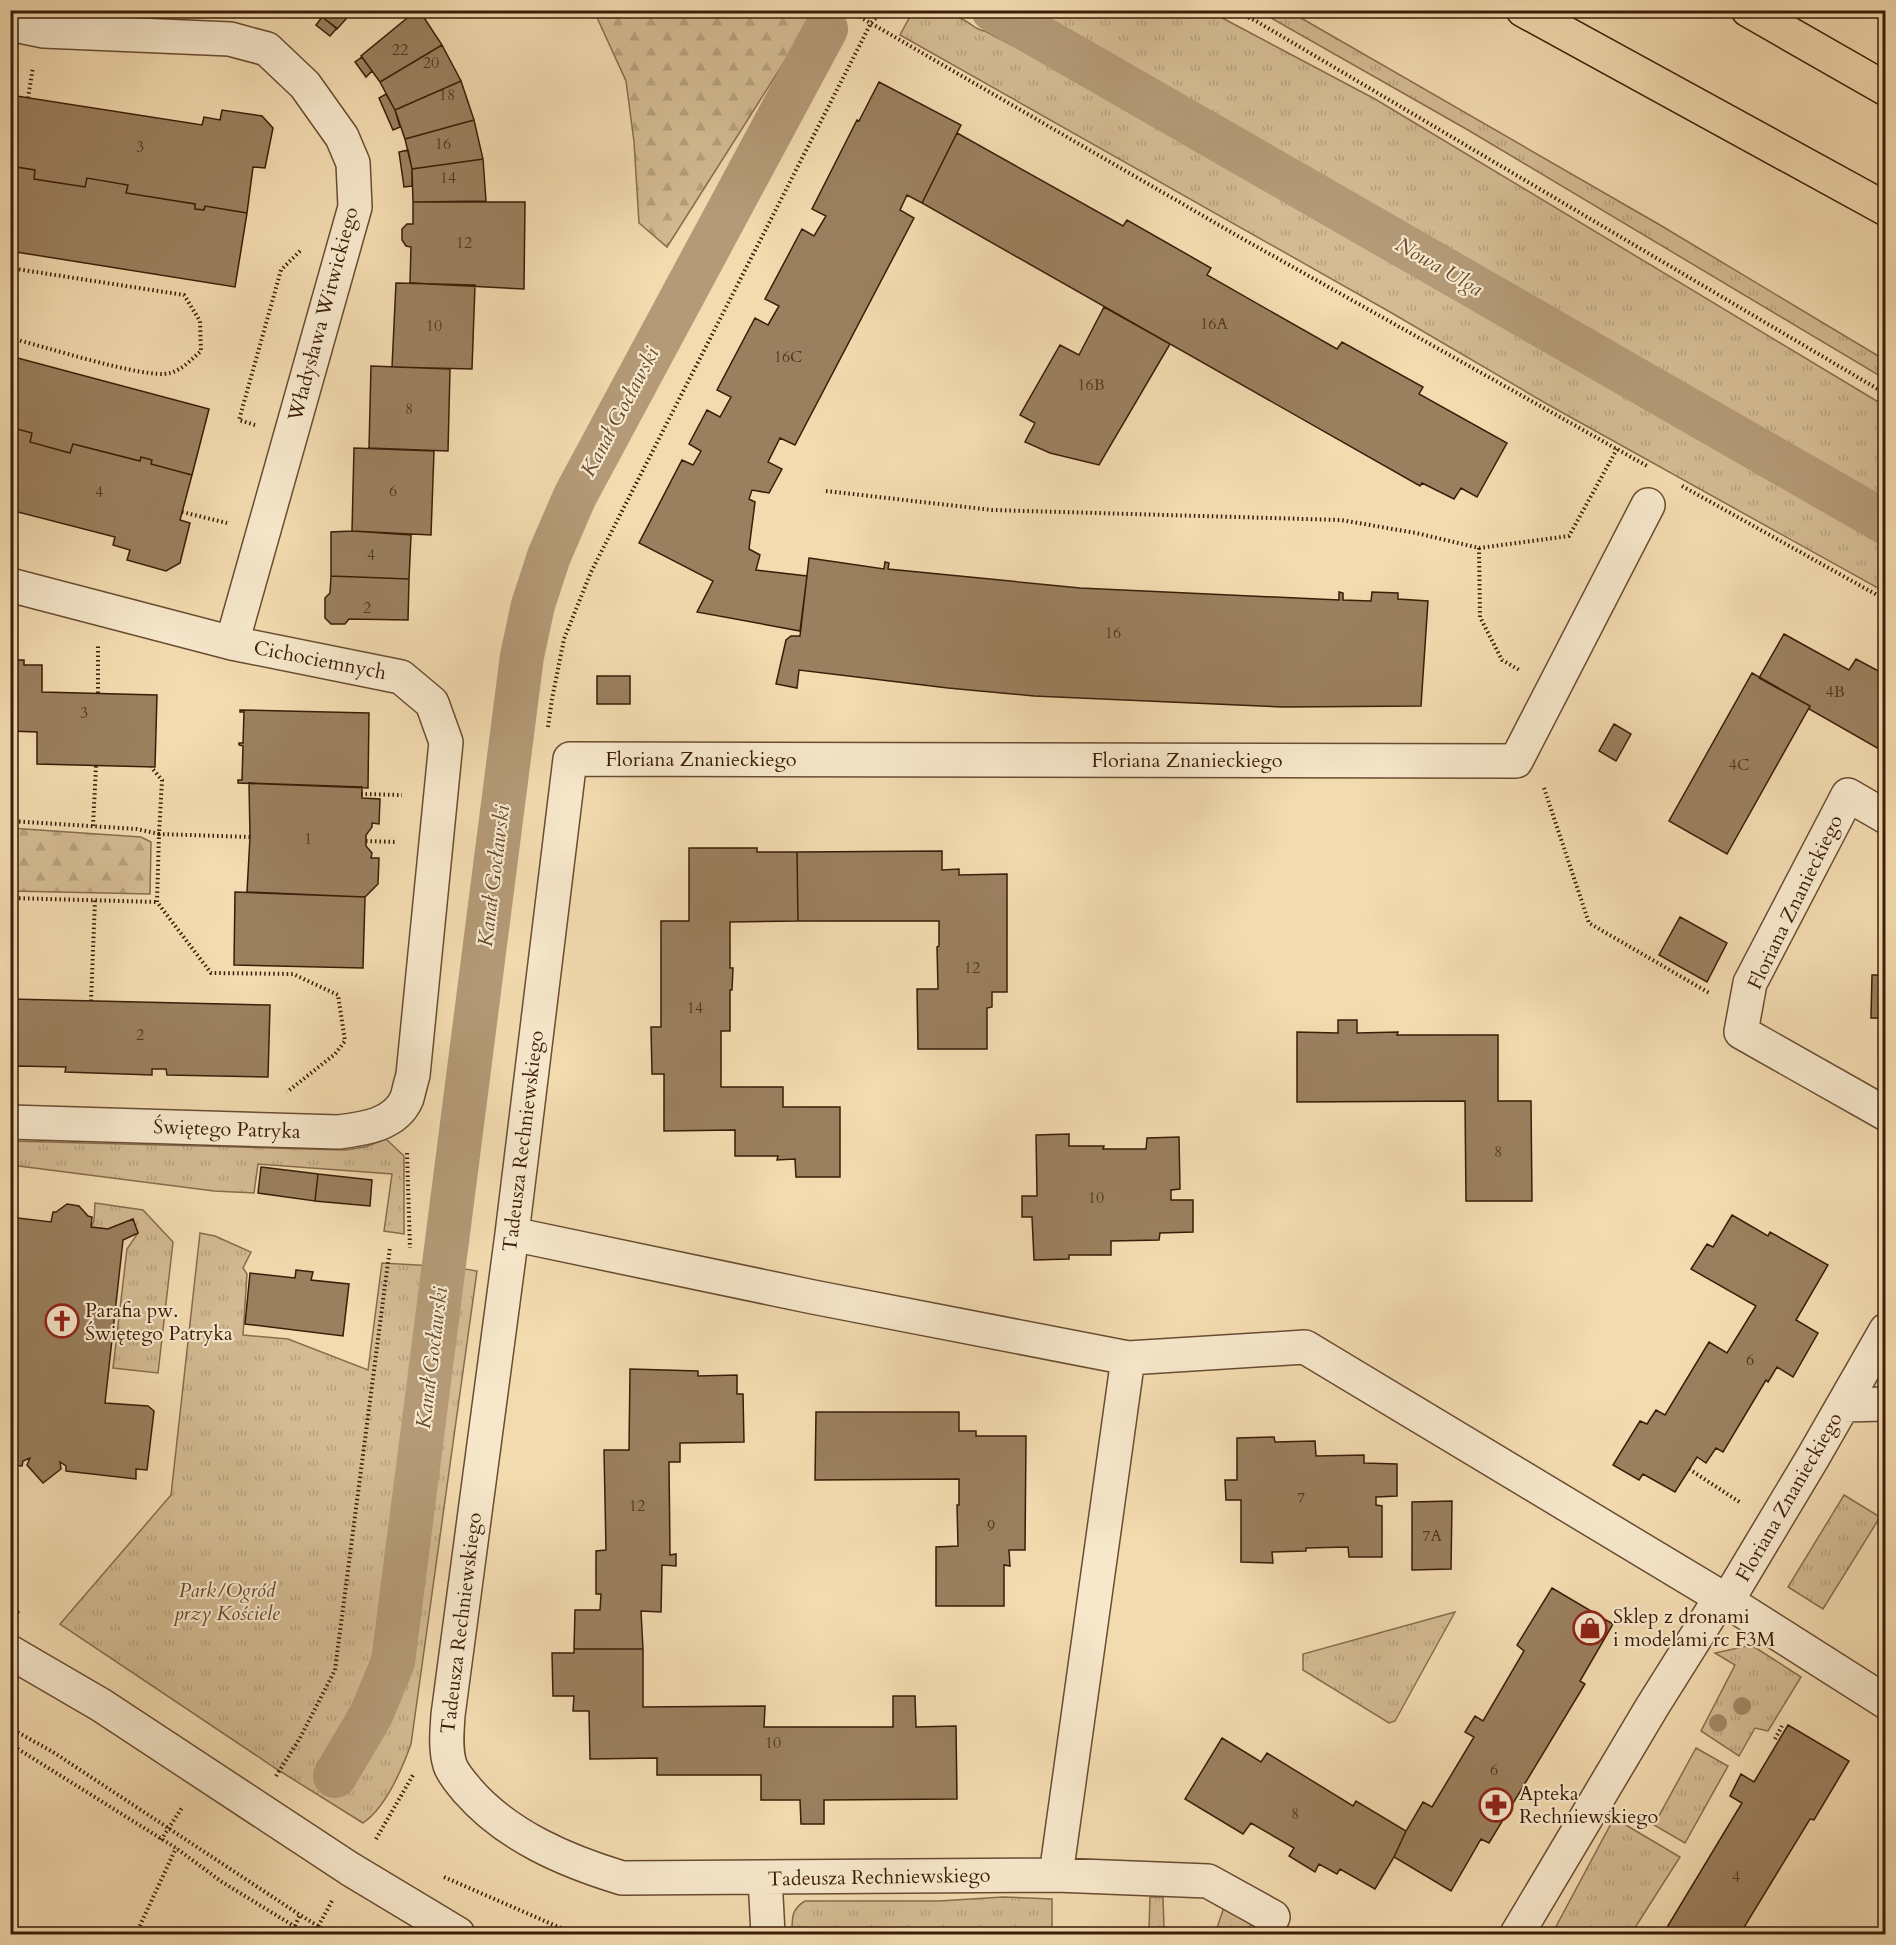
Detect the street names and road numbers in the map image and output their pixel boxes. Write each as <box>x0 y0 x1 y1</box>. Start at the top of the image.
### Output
street label: Władysława Witwickiego <box>281 204 365 425</box>
street label: Cichociemnych <box>251 634 389 686</box>
street label: Floriana Znanieckiego <box>605 746 797 773</box>
street label: Floriana Znanieckiego <box>1091 747 1283 774</box>
street label: Floriana Znanieckiego <box>1741 810 1849 994</box>
street label: Tadeusza Rechniewskiego <box>496 1029 550 1253</box>
street label: Świętego Patryka <box>153 1113 302 1145</box>
street label: Floriana Znanieckiego <box>1730 1407 1849 1587</box>
street label: Tadeusza Rechniewskiego <box>434 1511 488 1735</box>
street label: Tadeusza Rechniewskiego <box>767 1862 991 1892</box>

